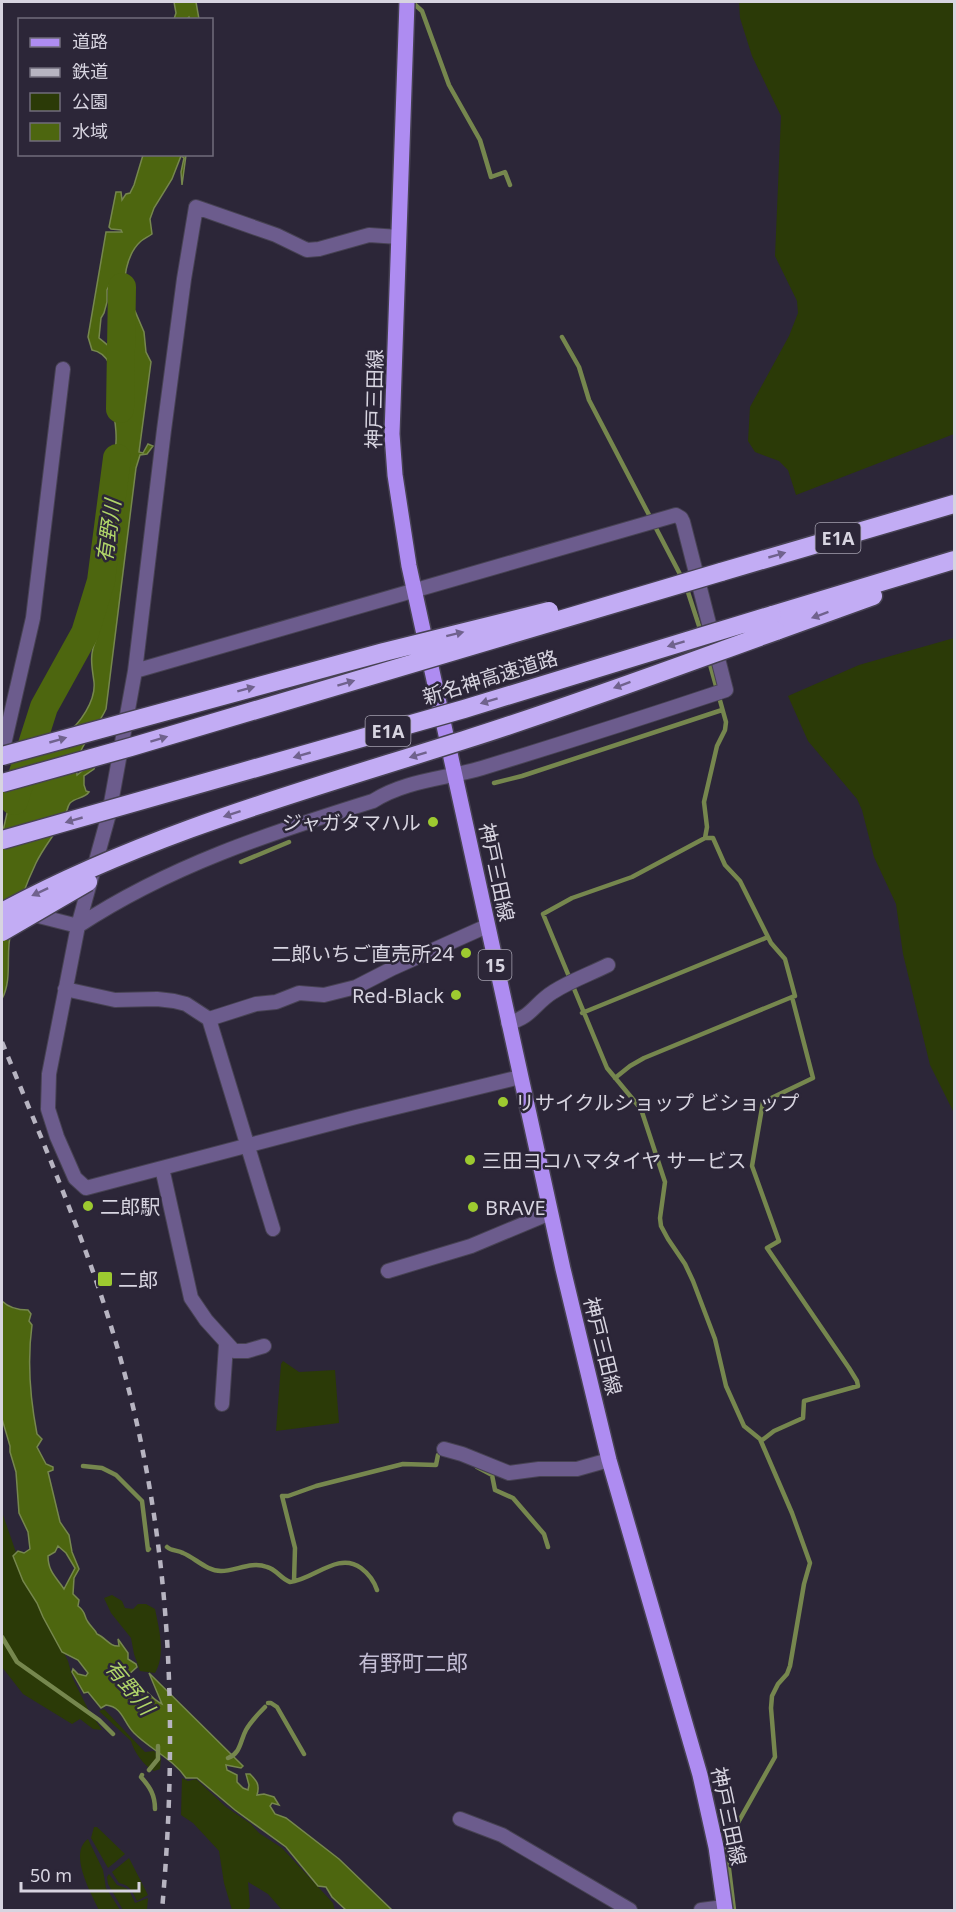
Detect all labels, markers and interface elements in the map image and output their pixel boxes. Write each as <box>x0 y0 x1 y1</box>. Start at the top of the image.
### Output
legend <box>18 18 213 156</box>
text: 道路 <box>72 29 108 53</box>
text: 鉄道 <box>72 59 108 83</box>
text: 公園 <box>72 89 108 113</box>
text: 水域 <box>72 119 108 143</box>
street label: 神戸三田線 <box>360 349 388 449</box>
water label: 有野川 <box>90 496 127 564</box>
road number: E1A <box>816 523 860 553</box>
one-way arrow <box>768 550 786 559</box>
one-way arrow <box>811 611 829 621</box>
one-way arrow <box>446 629 464 639</box>
one-way arrow <box>667 640 685 649</box>
street label: 新名神高速道路 <box>419 644 561 710</box>
one-way arrow <box>337 678 355 687</box>
one-way arrow <box>613 681 631 691</box>
one-way arrow <box>237 683 255 693</box>
one-way arrow <box>480 697 498 706</box>
road number: E1A <box>366 716 410 746</box>
one-way arrow <box>150 734 168 743</box>
one-way arrow <box>49 735 67 744</box>
one-way arrow <box>409 750 427 760</box>
one-way arrow <box>293 751 311 760</box>
place label: ジャガタマハル <box>282 809 421 836</box>
one-way arrow <box>223 810 241 819</box>
one-way arrow <box>65 815 83 825</box>
marker: ジャガタマハル <box>426 815 440 829</box>
street label: 神戸三田線 <box>473 820 521 924</box>
one-way arrow <box>30 887 48 897</box>
place label: 二郎いちご直売所24 <box>271 940 455 967</box>
marker: 二郎いちご直売所24 <box>459 946 473 960</box>
road number: 15 <box>478 950 512 980</box>
place label: Red-Black <box>352 982 444 1009</box>
marker: Red-Black <box>449 988 463 1002</box>
place label: リサイクルショップ ビショップ <box>515 1089 799 1116</box>
marker: リサイクルショップ ビショップ <box>496 1095 510 1109</box>
place label: 三田ヨコハマタイヤ サービス <box>482 1147 747 1174</box>
marker: 三田ヨコハマタイヤ サービス <box>463 1153 477 1167</box>
place label: 二郎駅 <box>100 1193 160 1220</box>
place label: BRAVE <box>485 1194 546 1221</box>
marker: 二郎駅 <box>81 1199 95 1213</box>
marker: BRAVE <box>466 1200 480 1214</box>
place label: 二郎 <box>118 1266 158 1293</box>
marker: 二郎 <box>96 1270 114 1288</box>
street label: 神戸三田線 <box>578 1294 628 1398</box>
district label: 有野町二郎 <box>358 1647 468 1677</box>
water label: 有野川 <box>99 1654 162 1722</box>
street label: 神戸三田線 <box>705 1764 753 1868</box>
scale bar <box>21 1855 140 1893</box>
text: 50 m <box>30 1863 72 1887</box>

